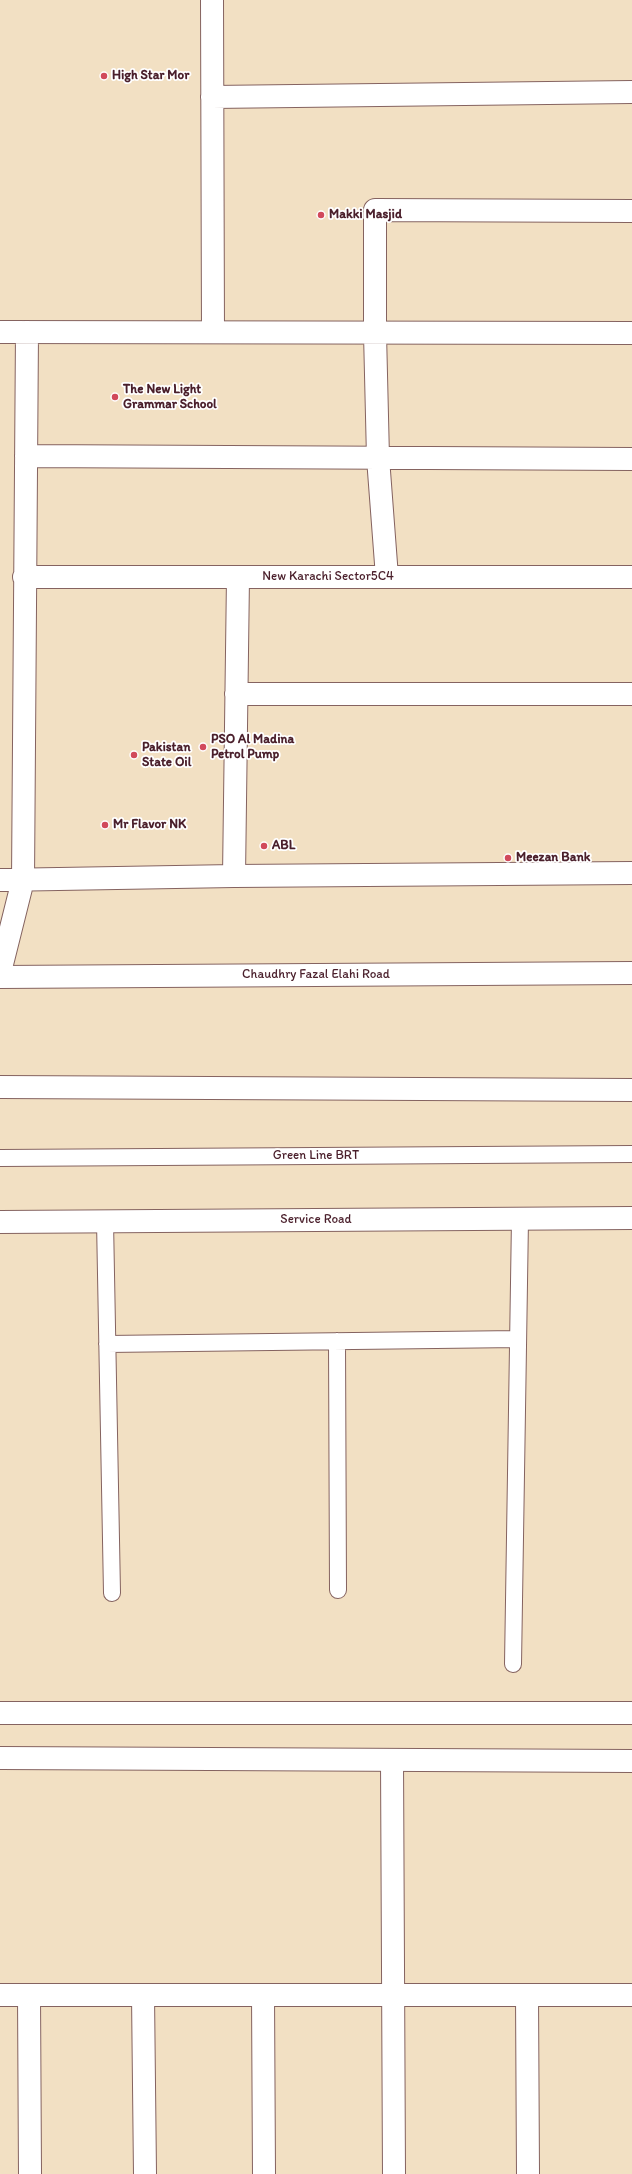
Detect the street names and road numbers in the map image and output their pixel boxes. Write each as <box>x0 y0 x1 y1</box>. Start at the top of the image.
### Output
street label: New Karachi Sector5C4 <box>262 569 394 585</box>
street label: Chaudhry Fazal Elahi Road <box>242 967 390 983</box>
street label: Green Line BRT <box>273 1148 359 1164</box>
street label: Service Road <box>280 1212 352 1228</box>

